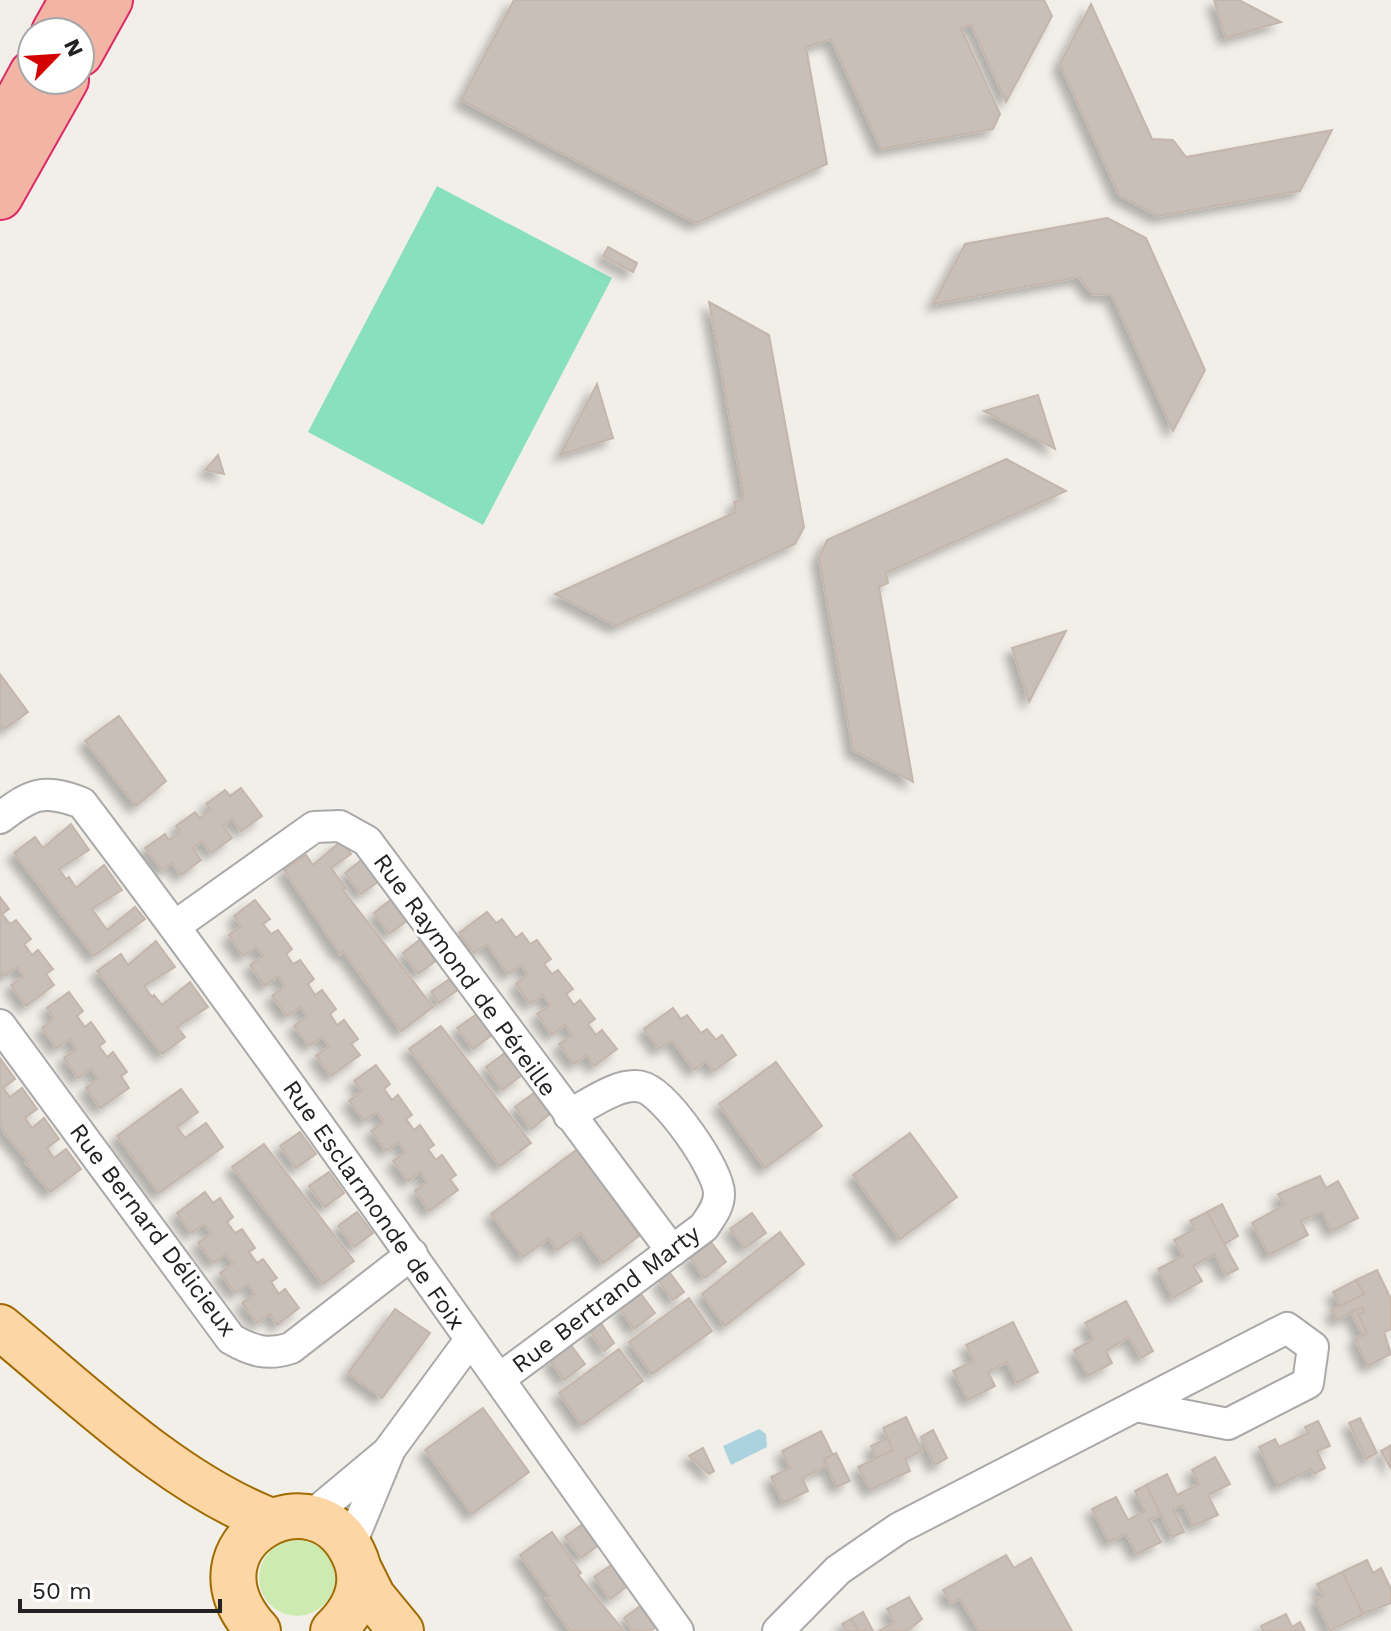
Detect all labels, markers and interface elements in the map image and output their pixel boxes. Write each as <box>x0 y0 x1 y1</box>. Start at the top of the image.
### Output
north arrow <box>16 16 96 96</box>
text: N <box>59 35 88 60</box>
street label: Rue Raymond de Péreille <box>368 848 562 1102</box>
street label: Rue Esclarmonde de Foix <box>277 1075 471 1335</box>
street label: Rue Bernard Délicieux <box>64 1118 242 1342</box>
street label: Rue Bertrand Marty <box>507 1219 706 1379</box>
scale bar <box>20 1563 220 1613</box>
text: 50 m <box>32 1577 92 1605</box>

